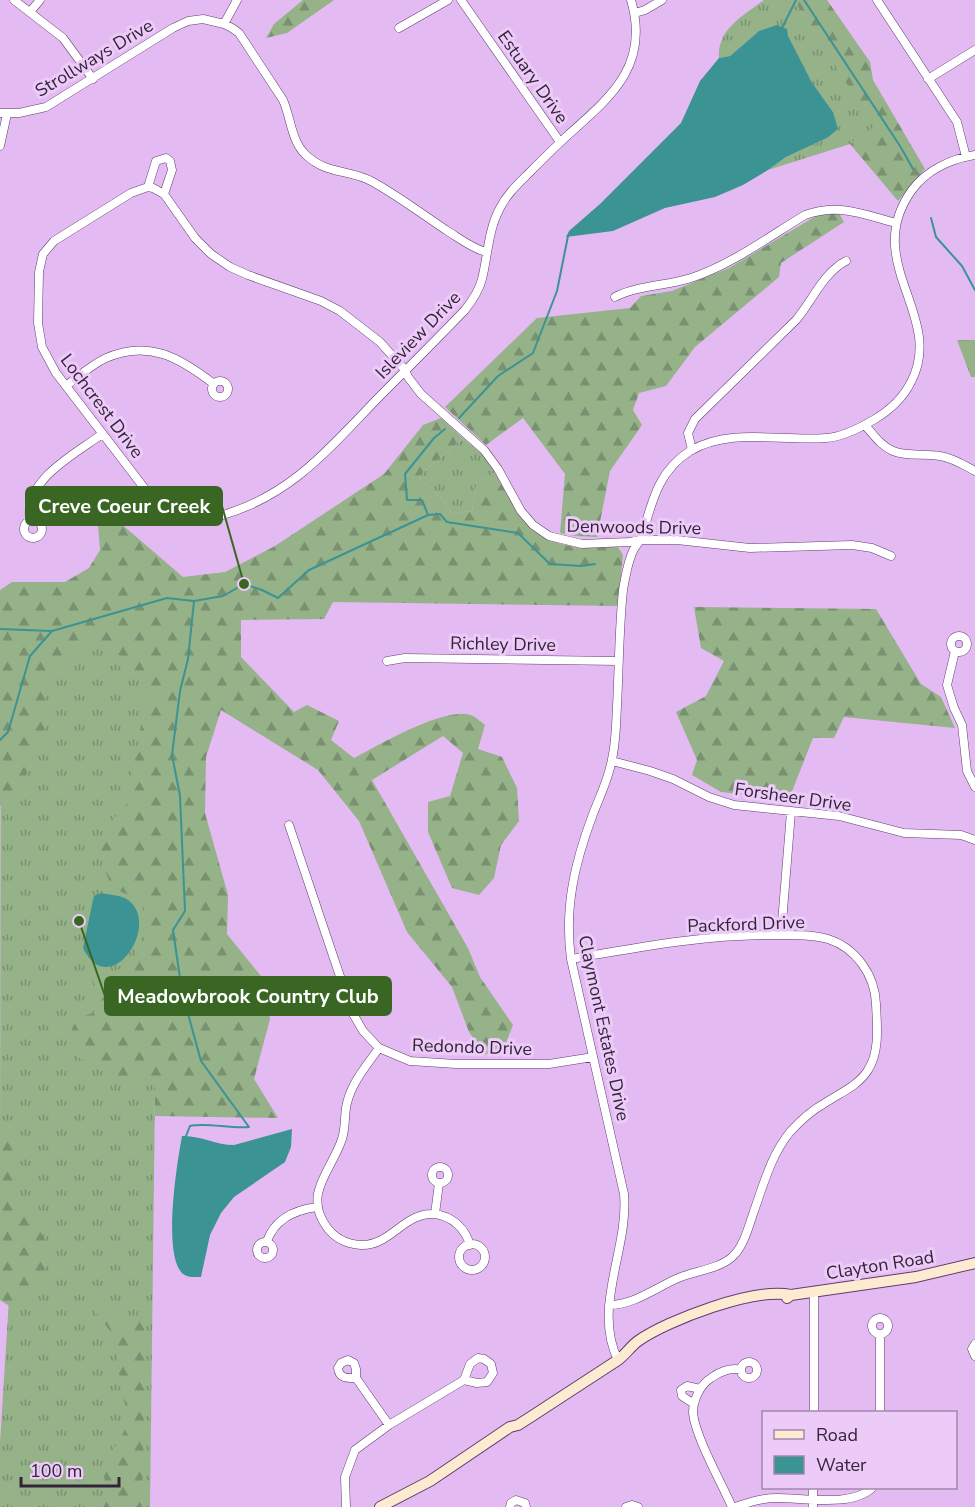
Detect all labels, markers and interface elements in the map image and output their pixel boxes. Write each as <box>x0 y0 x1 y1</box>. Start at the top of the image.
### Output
street label: Strollways Drive <box>31 13 157 103</box>
street label: Estuary Drive <box>492 26 574 128</box>
street label: Isleview Drive <box>370 286 466 384</box>
street label: Lochcrest Drive <box>55 349 149 463</box>
callout: Creve Coeur Creek <box>26 487 222 525</box>
text: Creve Coeur Creek <box>38 493 211 520</box>
street label: Denwoods Drive <box>567 514 701 540</box>
street label: Richley Drive <box>450 631 556 657</box>
street label: Forsheer Drive <box>733 777 853 817</box>
street label: Packford Drive <box>687 910 805 938</box>
street label: Claymont Estates Drive <box>573 933 635 1123</box>
callout: Meadowbrook Country Club <box>105 977 391 1015</box>
text: Meadowbrook Country Club <box>117 983 379 1010</box>
street label: Redondo Drive <box>412 1033 532 1061</box>
street label: Clayton Road <box>824 1245 936 1285</box>
legend <box>762 1411 957 1489</box>
text: Road <box>816 1423 858 1447</box>
scale bar <box>21 1450 118 1488</box>
text: Water <box>816 1453 867 1477</box>
text: 100 m <box>30 1459 82 1483</box>

